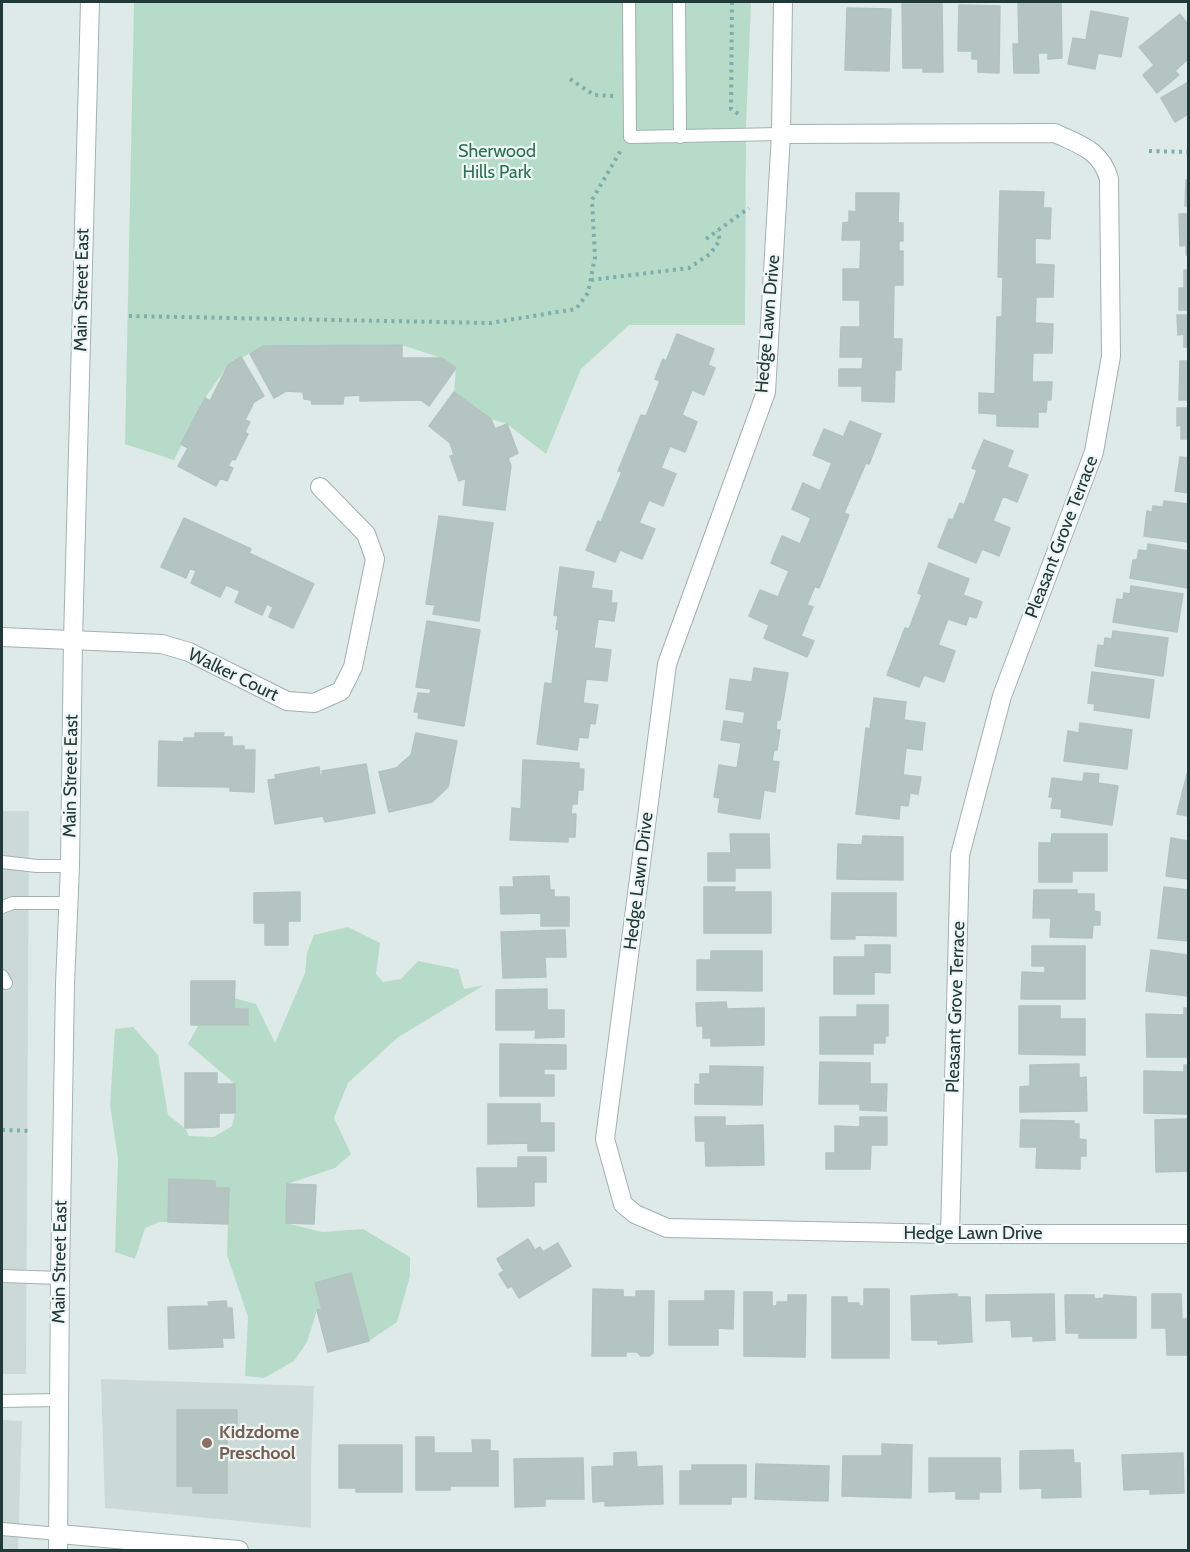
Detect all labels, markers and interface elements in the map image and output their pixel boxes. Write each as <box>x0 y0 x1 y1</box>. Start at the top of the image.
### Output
park label: Sherwood Hills Park <box>458 141 536 184</box>
street label: Main Street East <box>70 228 94 352</box>
street label: Hedge Lawn Drive <box>751 254 785 394</box>
street label: Pleasant Grove Terrace <box>1021 453 1103 621</box>
street label: Walker Court <box>184 644 282 706</box>
street label: Main Street East <box>59 714 83 838</box>
street label: Hedge Lawn Drive <box>620 811 658 951</box>
street label: Pleasant Grove Terrace <box>942 921 970 1093</box>
street label: Main Street East <box>48 1200 72 1324</box>
street label: Hedge Lawn Drive <box>904 1223 1042 1245</box>
place label: Kidzdome Preschool <box>219 1422 299 1464</box>
marker: Kidzdome Preschool <box>200 1436 214 1450</box>

